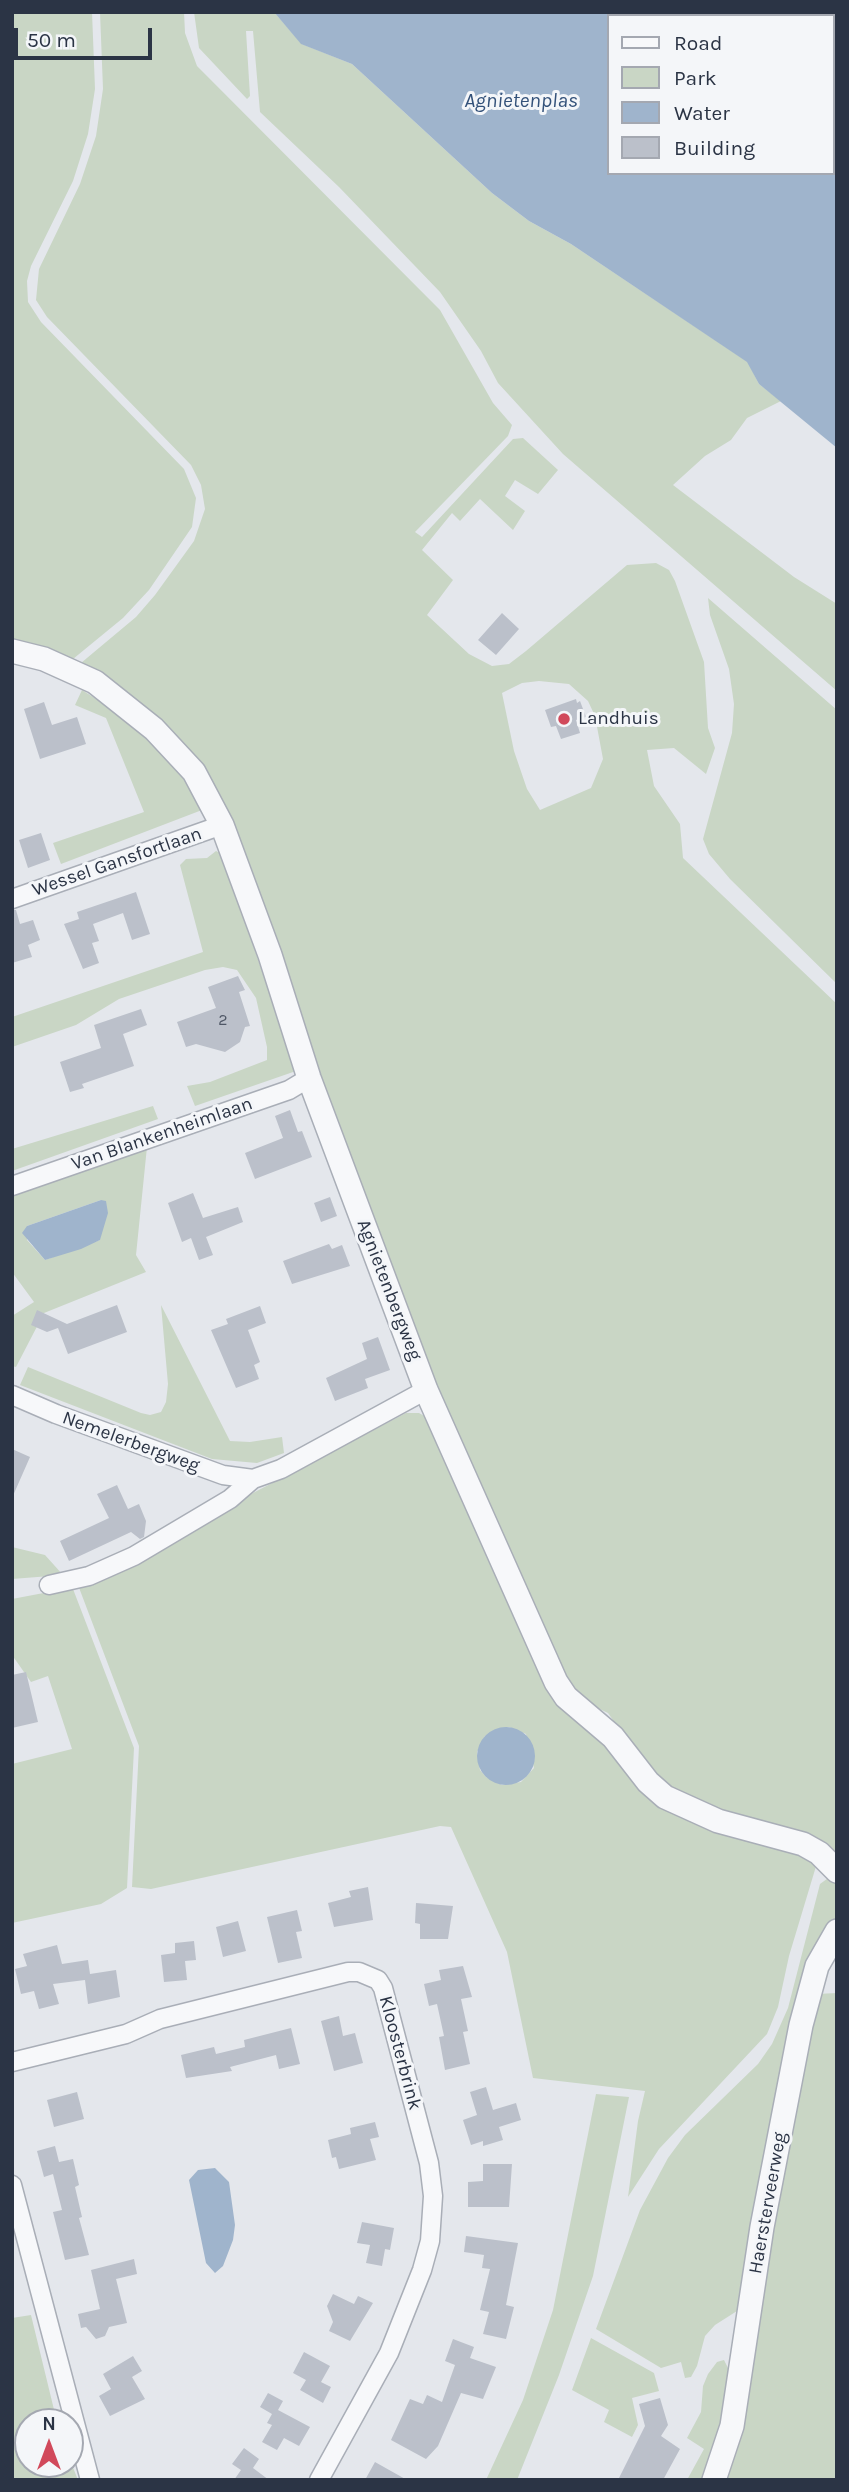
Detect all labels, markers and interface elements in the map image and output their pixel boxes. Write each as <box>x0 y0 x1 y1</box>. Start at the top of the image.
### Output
scale bar <box>18 14 156 58</box>
legend <box>608 14 835 175</box>
text: 50 m <box>27 28 76 52</box>
text: Road <box>674 31 722 55</box>
text: Park <box>674 66 717 90</box>
water label: Agnietenplas <box>464 88 578 114</box>
text: Water <box>674 101 730 125</box>
text: Building <box>674 136 755 160</box>
place label: Landhuis <box>578 708 659 730</box>
marker: Landhuis <box>556 711 572 727</box>
street label: Wessel Gansfortlaan <box>29 822 205 902</box>
house number: 2 <box>218 1010 228 1030</box>
street label: Van Blankenheimlaan <box>69 1092 255 1176</box>
street label: Agnietenbergweg <box>352 1216 426 1364</box>
street label: Nemelerbergweg <box>59 1407 203 1477</box>
street label: Kloosterbrink <box>374 1993 426 2113</box>
street label: Haersterveerweg <box>744 2130 792 2276</box>
north arrow <box>14 2408 84 2478</box>
text: N <box>42 2413 56 2435</box>

